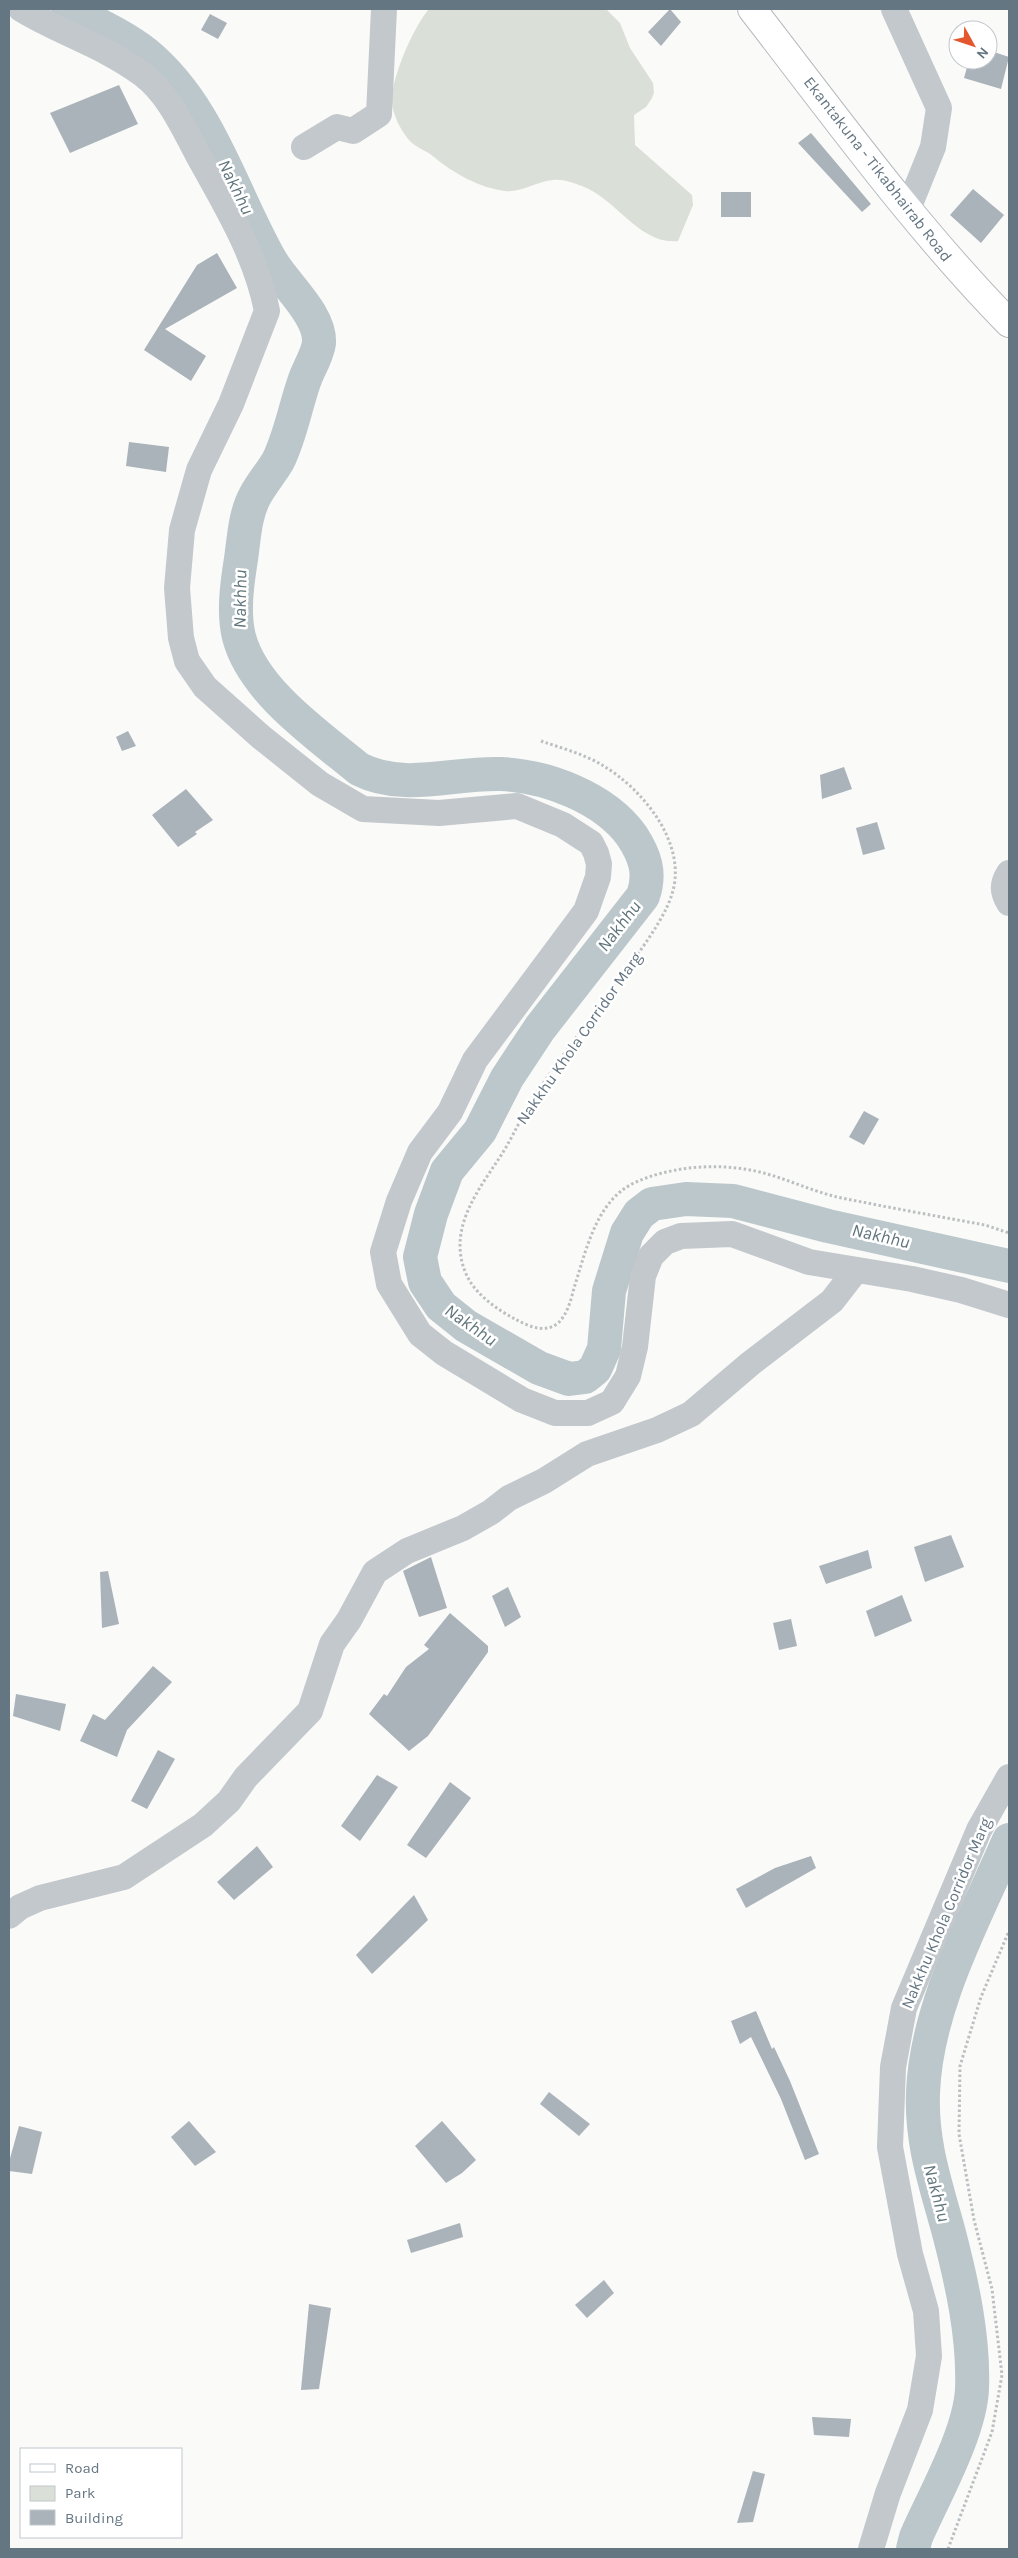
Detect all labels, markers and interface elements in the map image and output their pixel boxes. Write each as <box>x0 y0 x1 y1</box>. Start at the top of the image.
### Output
north arrow <box>948 20 998 70</box>
text: N <box>973 44 992 62</box>
street label: Ekantakuna - Tikabhairab Road <box>800 73 956 265</box>
water label: Nakhhu <box>213 156 259 218</box>
water label: Nakhhu <box>228 569 252 629</box>
water label: Nakhhu <box>592 896 646 956</box>
street label: Nakkhu Khola Corridor Marg <box>512 948 646 1128</box>
water label: Nakhhu <box>850 1219 912 1253</box>
water label: Nakhhu <box>441 1299 501 1351</box>
street label: Nakkhu Khola Corridor Marg <box>897 1815 995 2011</box>
water label: Nakhhu <box>919 2162 955 2224</box>
legend <box>20 2448 182 2538</box>
text: Road <box>65 2459 100 2477</box>
text: Park <box>65 2484 95 2502</box>
text: Building <box>65 2509 123 2527</box>

